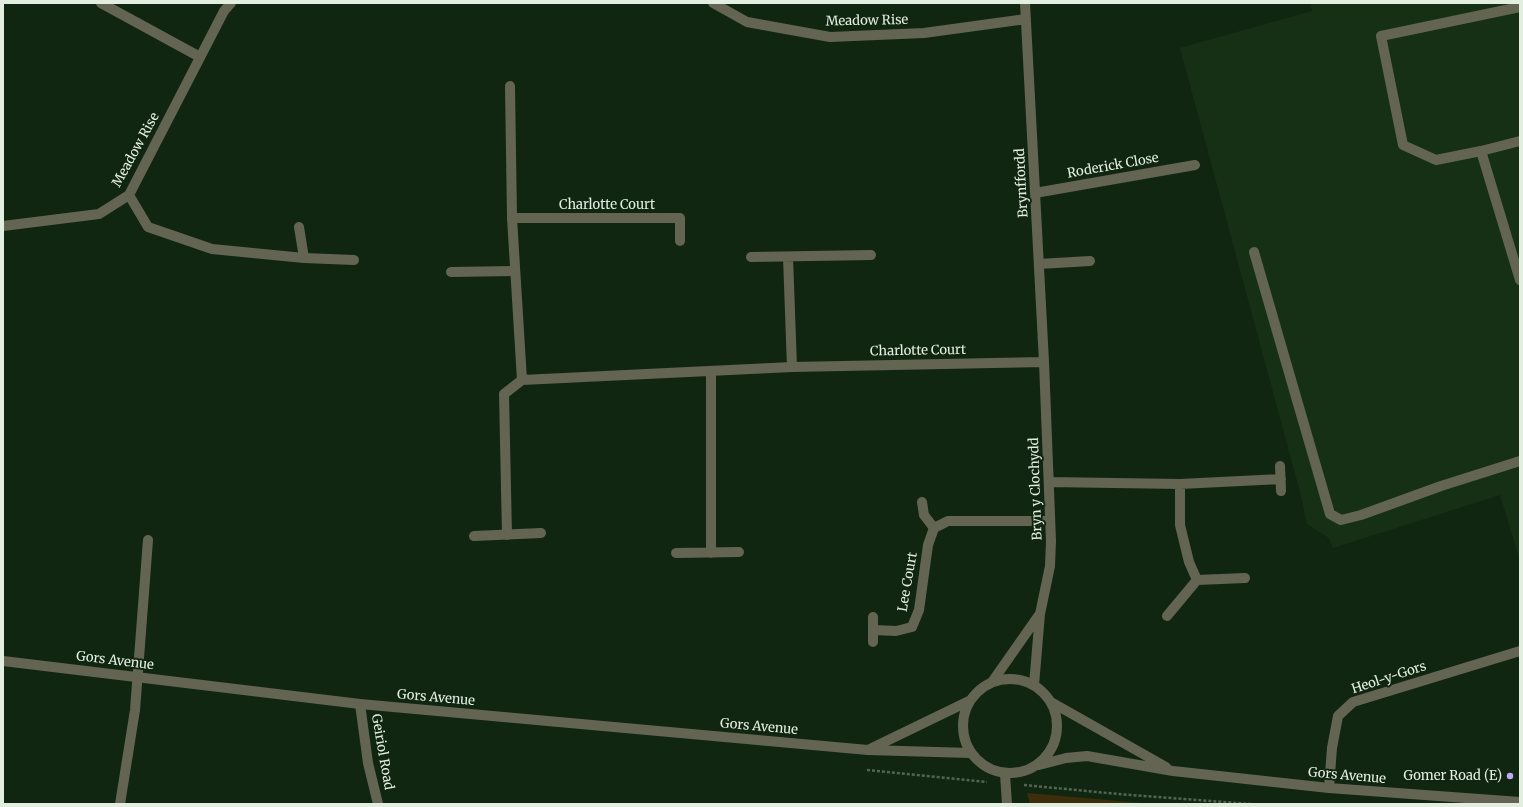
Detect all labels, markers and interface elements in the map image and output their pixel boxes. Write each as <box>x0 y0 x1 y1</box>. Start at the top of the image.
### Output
street label: Meadow Rise <box>826 12 908 30</box>
street label: Meadow Rise <box>109 110 163 190</box>
street label: Brynffordd <box>1012 148 1032 218</box>
street label: Roderick Close <box>1066 150 1160 182</box>
street label: Charlotte Court <box>559 197 655 213</box>
street label: Charlotte Court <box>870 342 966 360</box>
street label: Bryn y Clochydd <box>1026 437 1046 541</box>
street label: Lee Court <box>895 551 921 613</box>
street label: Gors Avenue <box>75 649 155 673</box>
street label: Heol-y-Gors <box>1350 659 1428 697</box>
street label: Gors Avenue <box>396 687 476 709</box>
street label: Geiriol Road <box>368 713 396 791</box>
street label: Gors Avenue <box>719 716 799 738</box>
street label: Gors Avenue <box>1307 765 1387 787</box>
place label: Gomer Road (E) <box>1403 768 1502 784</box>
marker: Gomer Road (E) <box>1505 771 1515 781</box>

